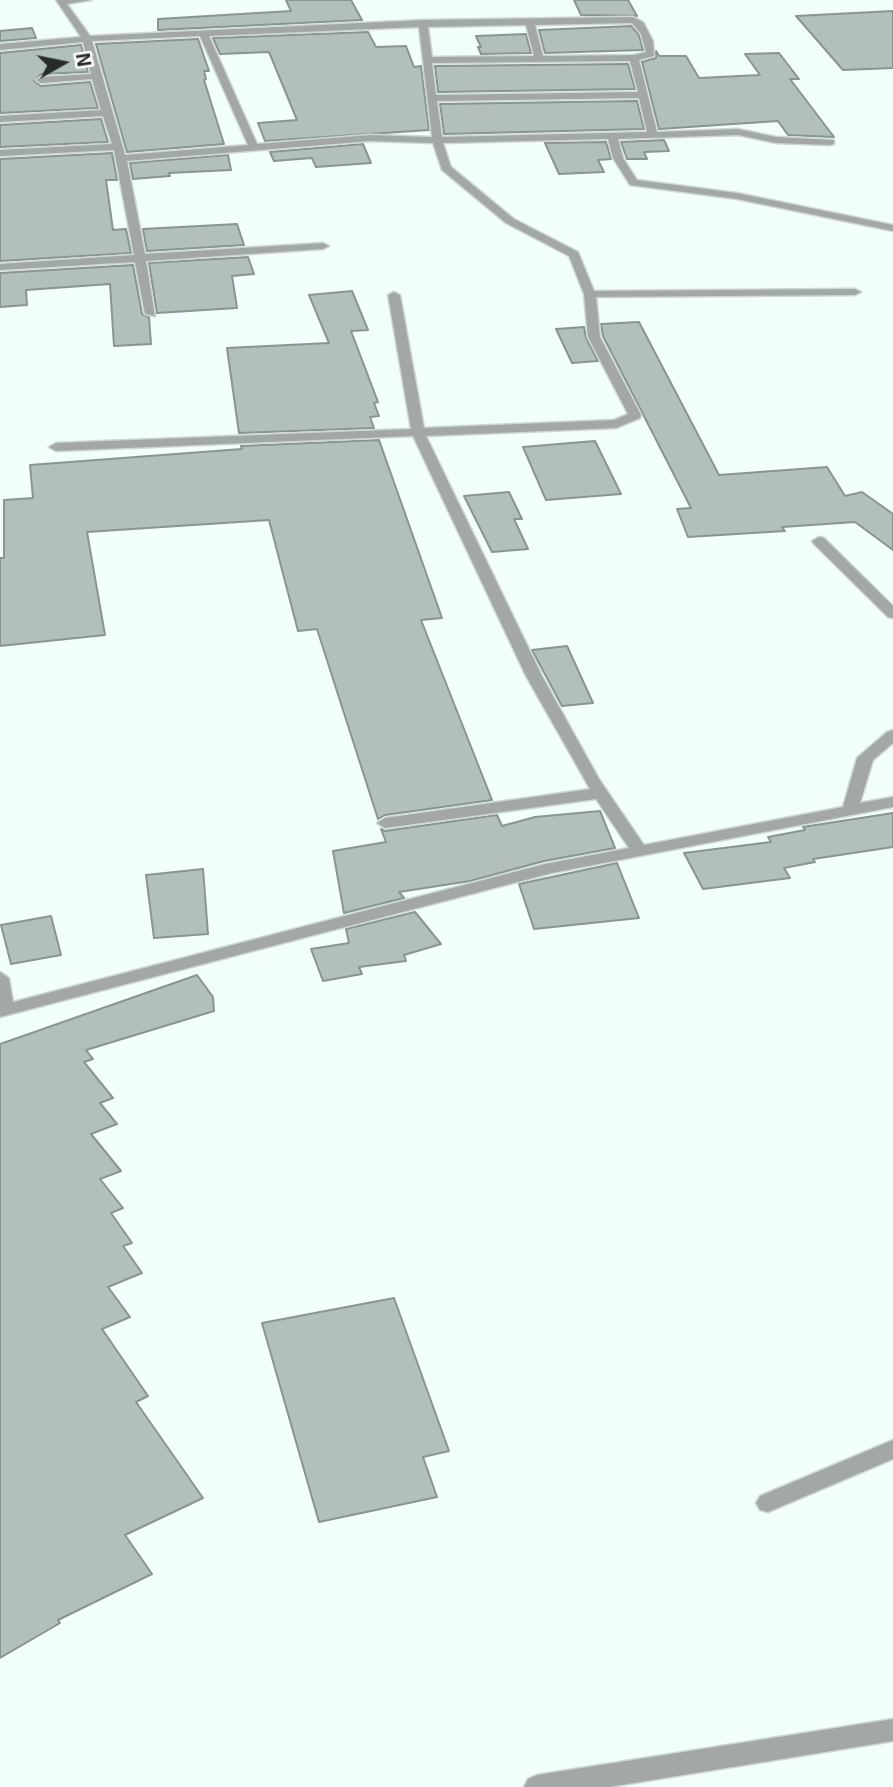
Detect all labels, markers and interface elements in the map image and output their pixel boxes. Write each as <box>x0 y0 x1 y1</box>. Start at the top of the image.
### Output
north arrow <box>28 28 98 98</box>
text: N <box>72 51 97 68</box>

